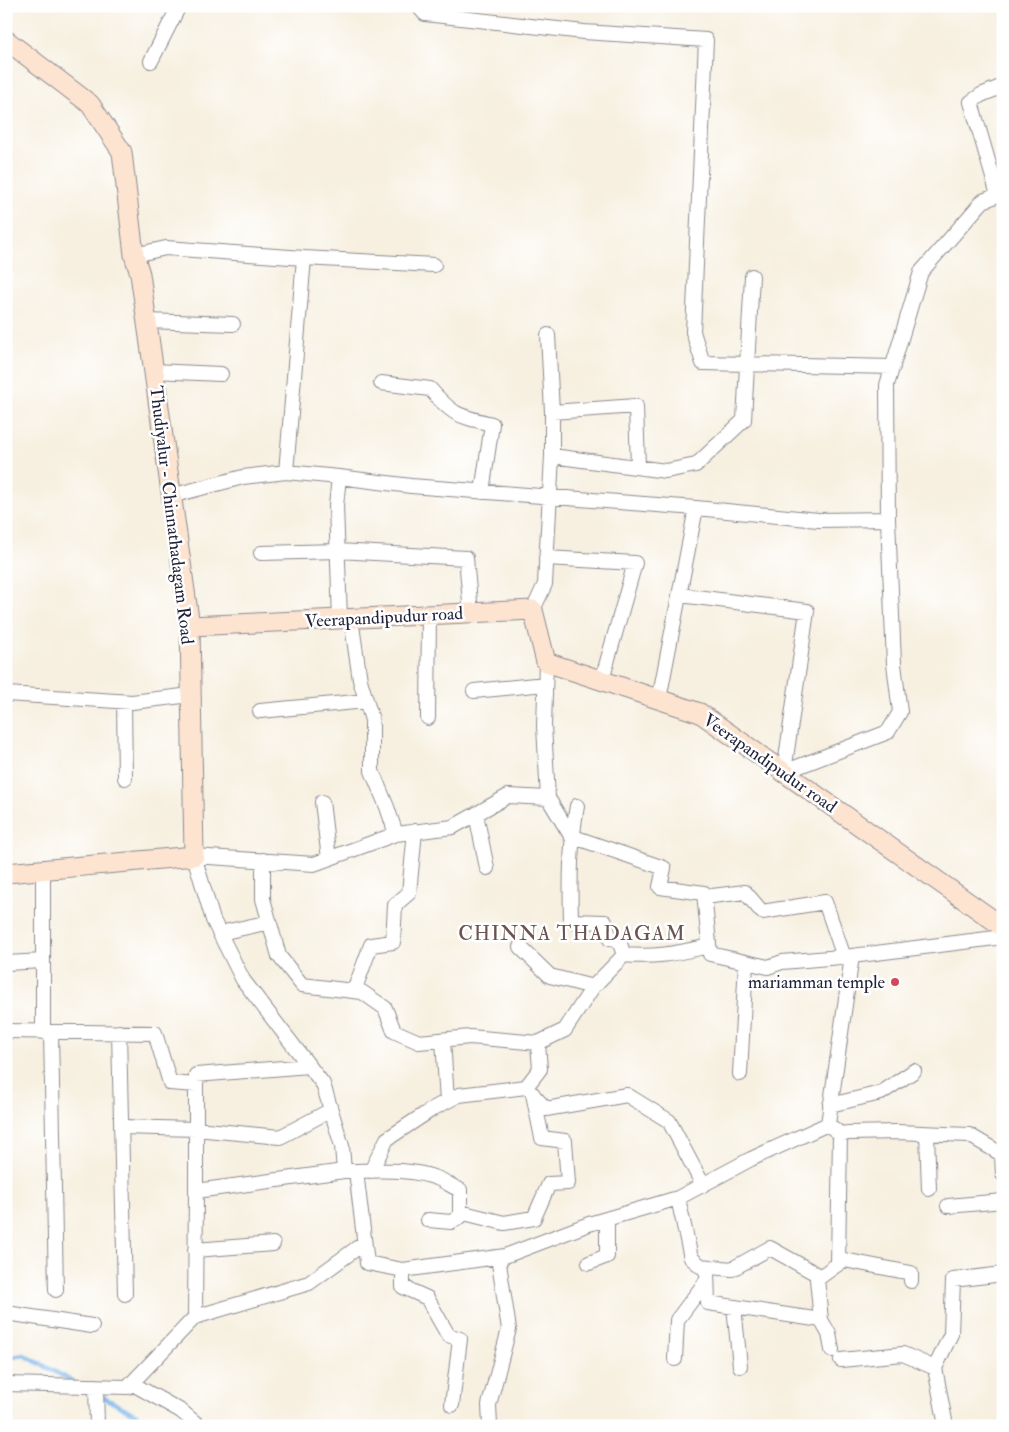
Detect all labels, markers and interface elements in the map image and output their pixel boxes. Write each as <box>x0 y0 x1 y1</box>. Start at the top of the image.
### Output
street label: Thudiyalur - Chinnathadagam Road <box>144 384 199 646</box>
street label: Veerapandipudur road <box>304 602 464 633</box>
street label: Veerapandipudur road <box>698 709 841 818</box>
district label: CHINNA THADAGAM <box>458 921 686 946</box>
place label: mariamman temple <box>748 971 885 994</box>
marker: mariamman temple <box>889 976 901 988</box>

